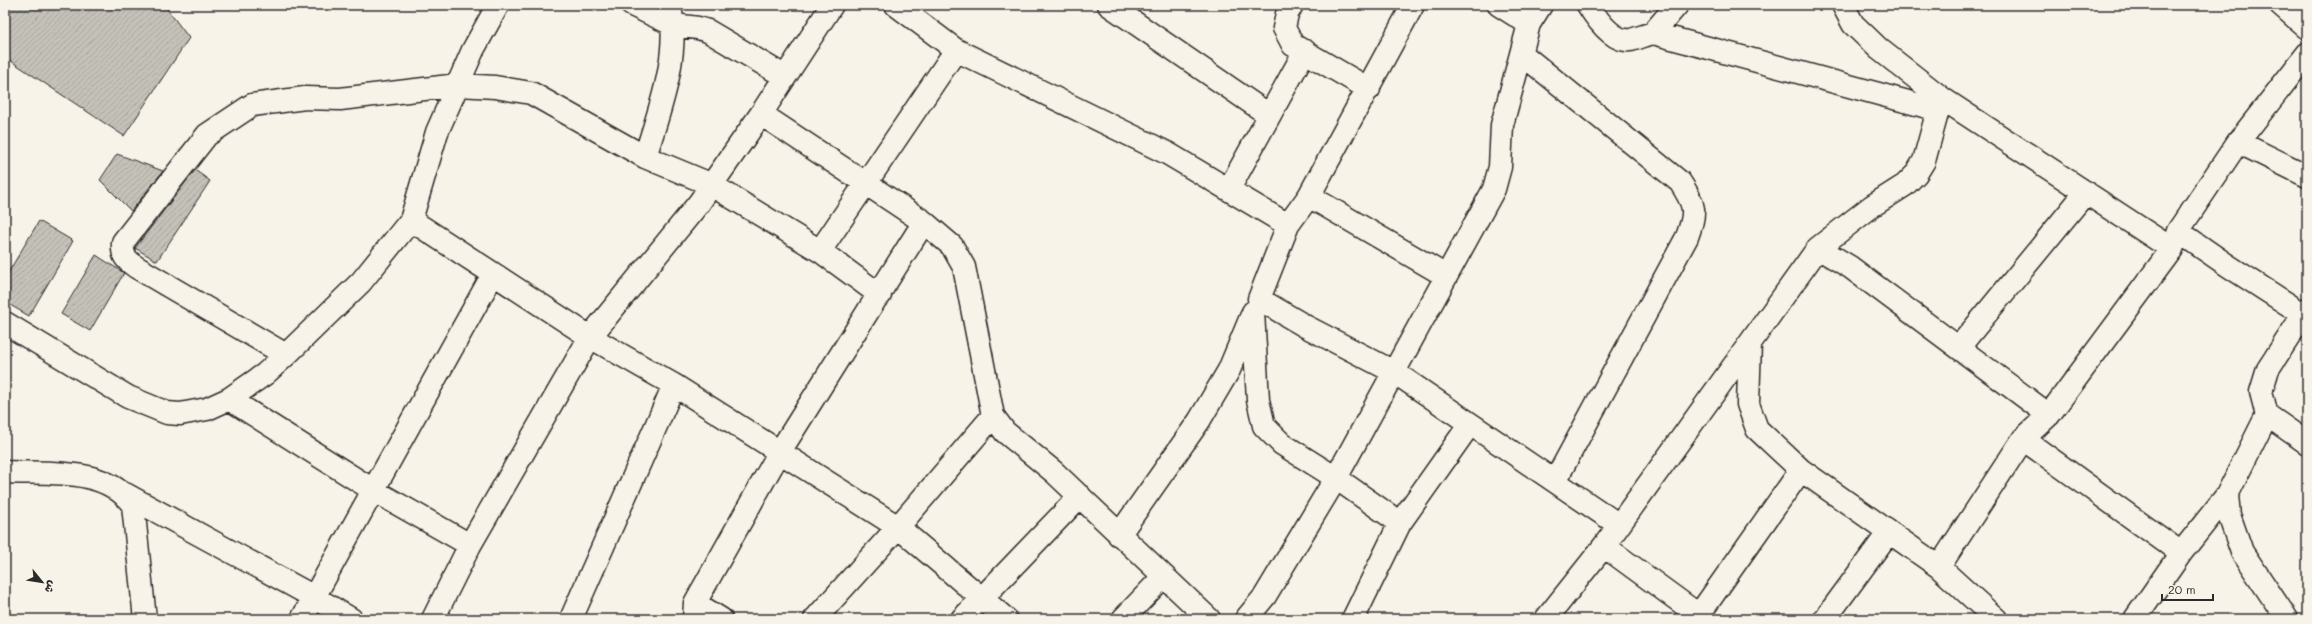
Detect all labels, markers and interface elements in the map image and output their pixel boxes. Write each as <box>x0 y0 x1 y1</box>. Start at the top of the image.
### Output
north arrow <box>22 562 62 602</box>
scale bar <box>2162 576 2213 602</box>
text: ش <box>42 578 61 596</box>
text: 20 m <box>2168 581 2196 597</box>

